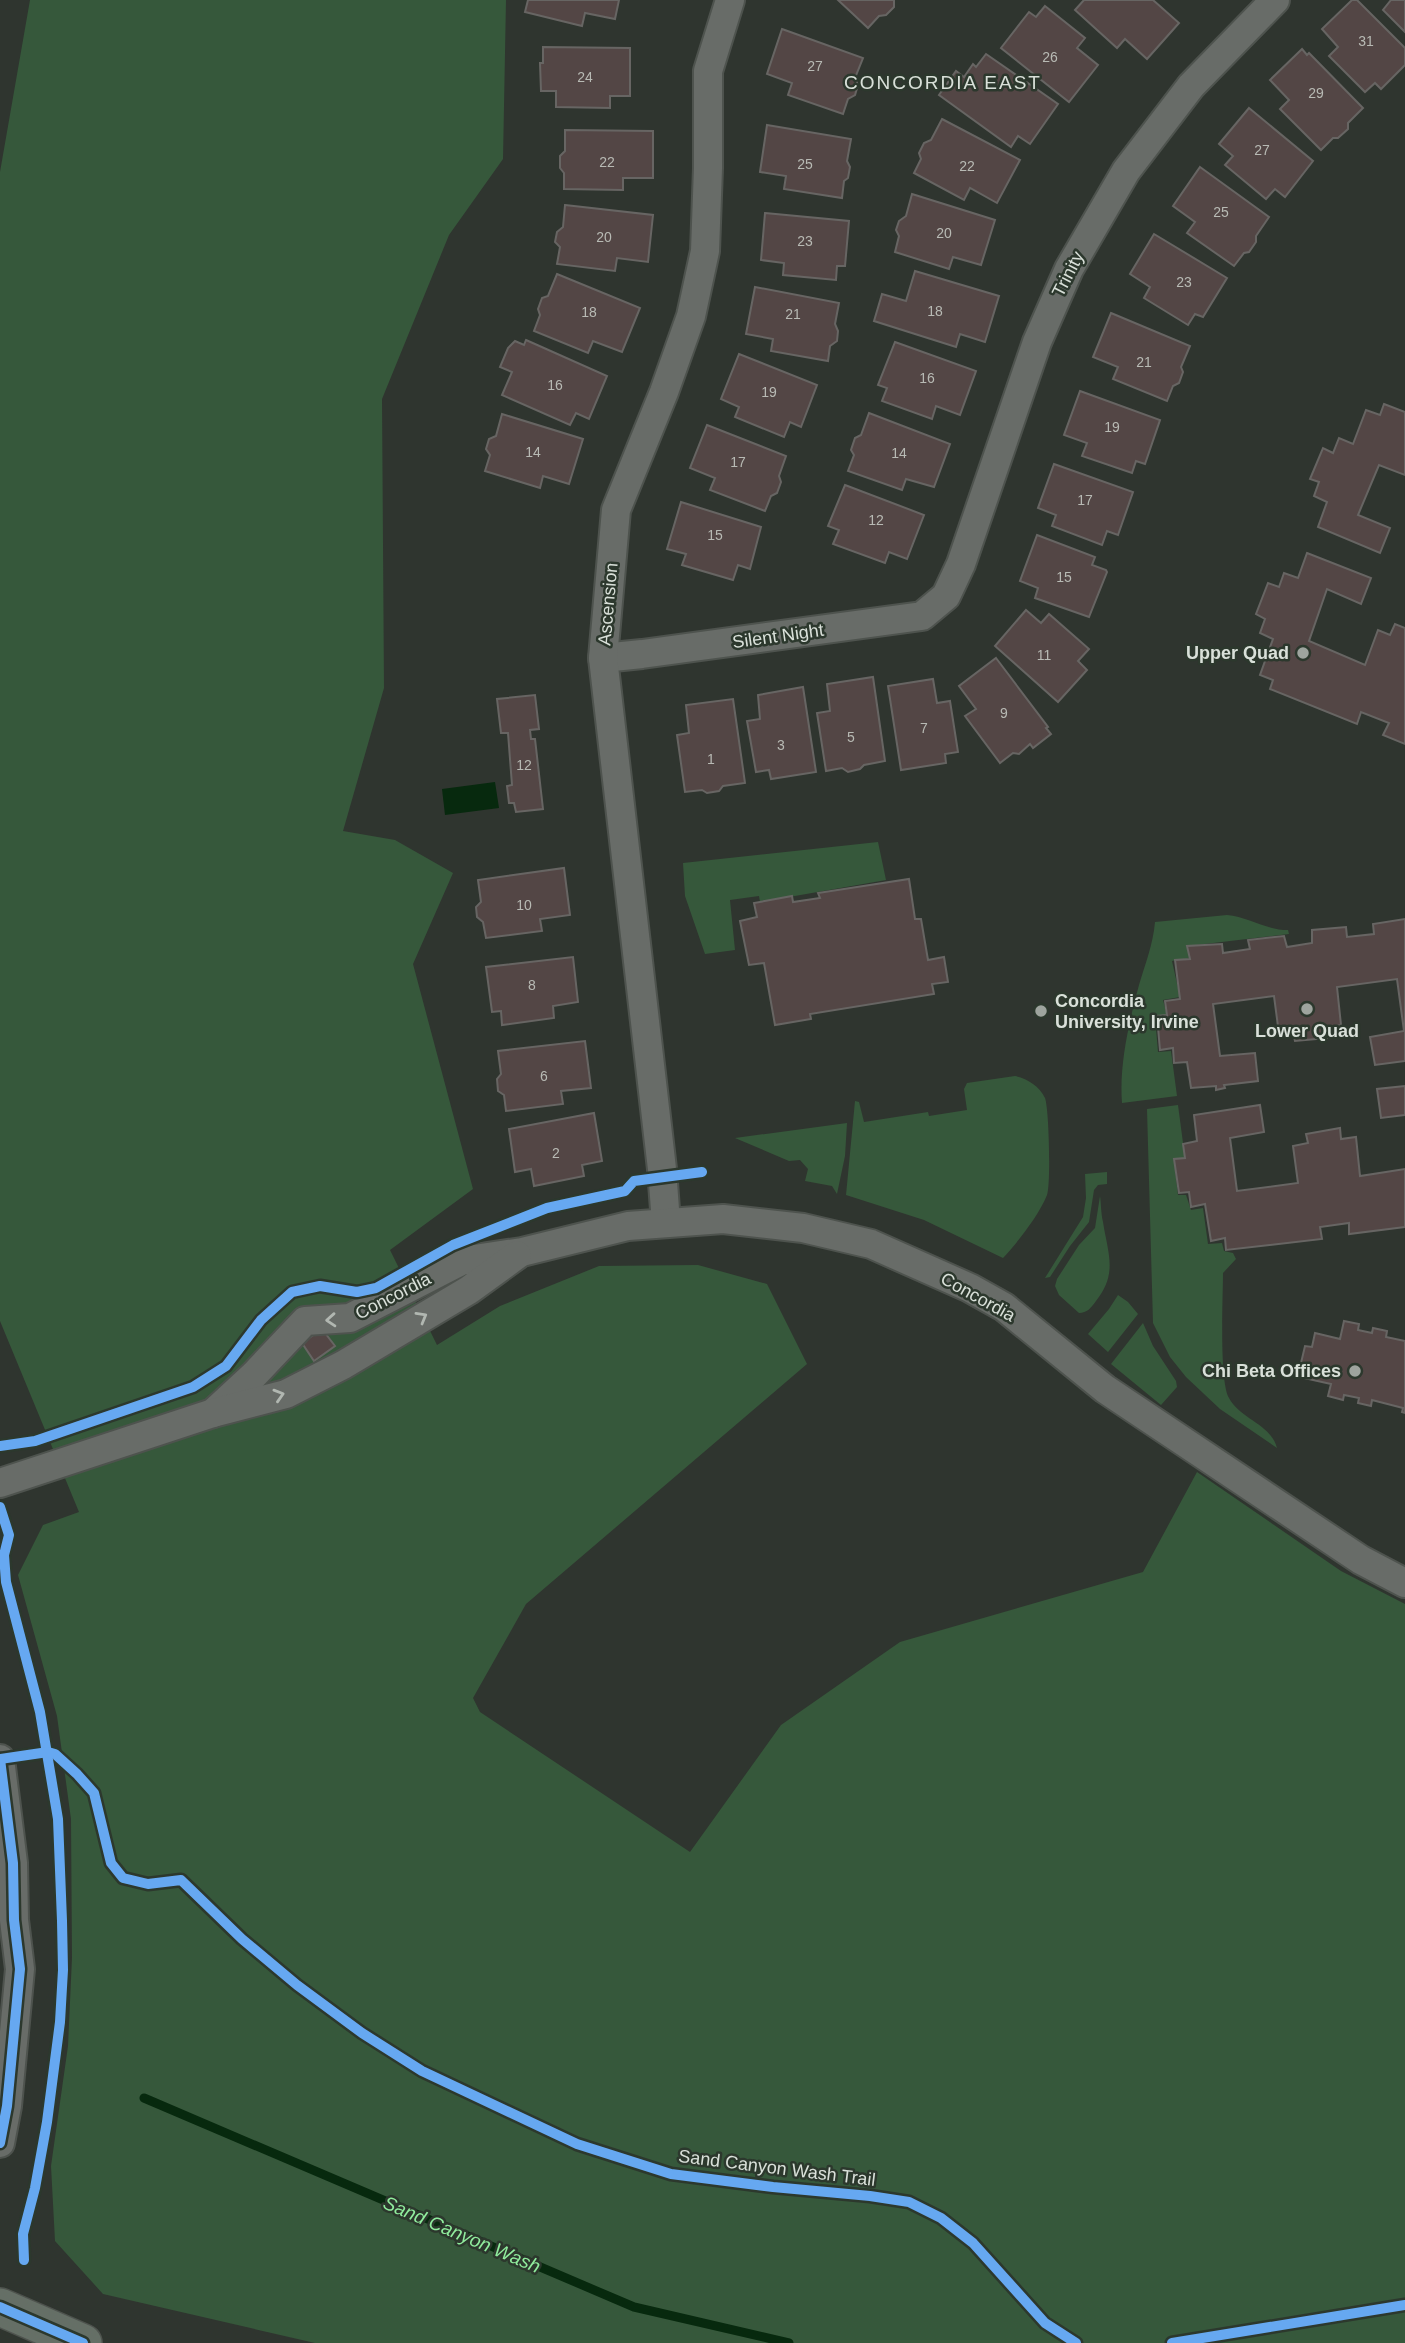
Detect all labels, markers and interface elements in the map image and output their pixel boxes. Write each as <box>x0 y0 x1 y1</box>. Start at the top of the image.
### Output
house number: 31 <box>1358 33 1374 49</box>
house number: 26 <box>1042 49 1058 65</box>
house number: 27 <box>807 58 823 74</box>
house number: 24 <box>577 69 593 85</box>
district label: CONCORDIA EAST <box>844 72 1042 93</box>
house number: 29 <box>1308 85 1324 101</box>
house number: 27 <box>1254 142 1270 158</box>
house number: 22 <box>599 154 615 170</box>
house number: 25 <box>797 156 813 172</box>
house number: 22 <box>959 158 975 174</box>
house number: 25 <box>1213 204 1229 220</box>
house number: 20 <box>936 225 952 241</box>
house number: 20 <box>596 229 612 245</box>
house number: 23 <box>797 233 813 249</box>
street label: Trinity <box>1048 248 1088 300</box>
house number: 23 <box>1176 274 1192 290</box>
house number: 18 <box>927 303 943 319</box>
house number: 18 <box>581 304 597 320</box>
house number: 21 <box>785 306 801 322</box>
house number: 21 <box>1136 354 1152 370</box>
house number: 16 <box>919 370 935 386</box>
house number: 16 <box>547 377 563 393</box>
house number: 19 <box>761 384 777 400</box>
house number: 19 <box>1104 419 1120 435</box>
house number: 14 <box>525 444 541 460</box>
house number: 14 <box>891 445 907 461</box>
house number: 17 <box>730 454 746 470</box>
house number: 17 <box>1077 492 1093 508</box>
house number: 12 <box>868 512 884 528</box>
house number: 15 <box>707 527 723 543</box>
street label: Ascension <box>594 562 622 646</box>
house number: 15 <box>1056 569 1072 585</box>
street label: Silent Night <box>731 620 825 652</box>
place label: Upper Quad <box>1186 643 1289 663</box>
marker: Upper Quad <box>1295 645 1311 661</box>
house number: 11 <box>1037 647 1051 663</box>
house number: 9 <box>1000 705 1008 721</box>
house number: 7 <box>920 720 928 736</box>
house number: 5 <box>847 729 855 745</box>
house number: 3 <box>777 737 785 753</box>
house number: 1 <box>707 751 715 767</box>
house number: 12 <box>516 757 532 773</box>
house number: 10 <box>516 897 532 913</box>
house number: 8 <box>528 977 536 993</box>
place label: Concordia University, Irvine <box>1055 991 1199 1032</box>
marker: Lower Quad <box>1299 1001 1315 1017</box>
marker: Concordia University, Irvine <box>1033 1003 1049 1019</box>
place label: Lower Quad <box>1255 1021 1359 1041</box>
house number: 6 <box>540 1068 548 1084</box>
house number: 2 <box>552 1145 560 1161</box>
street label: Concordia <box>352 1268 435 1324</box>
street label: Concordia <box>937 1268 1020 1326</box>
one-way arrow <box>325 1312 336 1327</box>
one-way arrow <box>415 1312 427 1325</box>
place label: Chi Beta Offices <box>1202 1361 1341 1381</box>
marker: Chi Beta Offices <box>1347 1363 1363 1379</box>
one-way arrow <box>272 1389 284 1404</box>
street label: Sand Canyon Wash Trail <box>677 2146 877 2190</box>
water label: Sand Canyon Wash <box>380 2192 544 2277</box>

